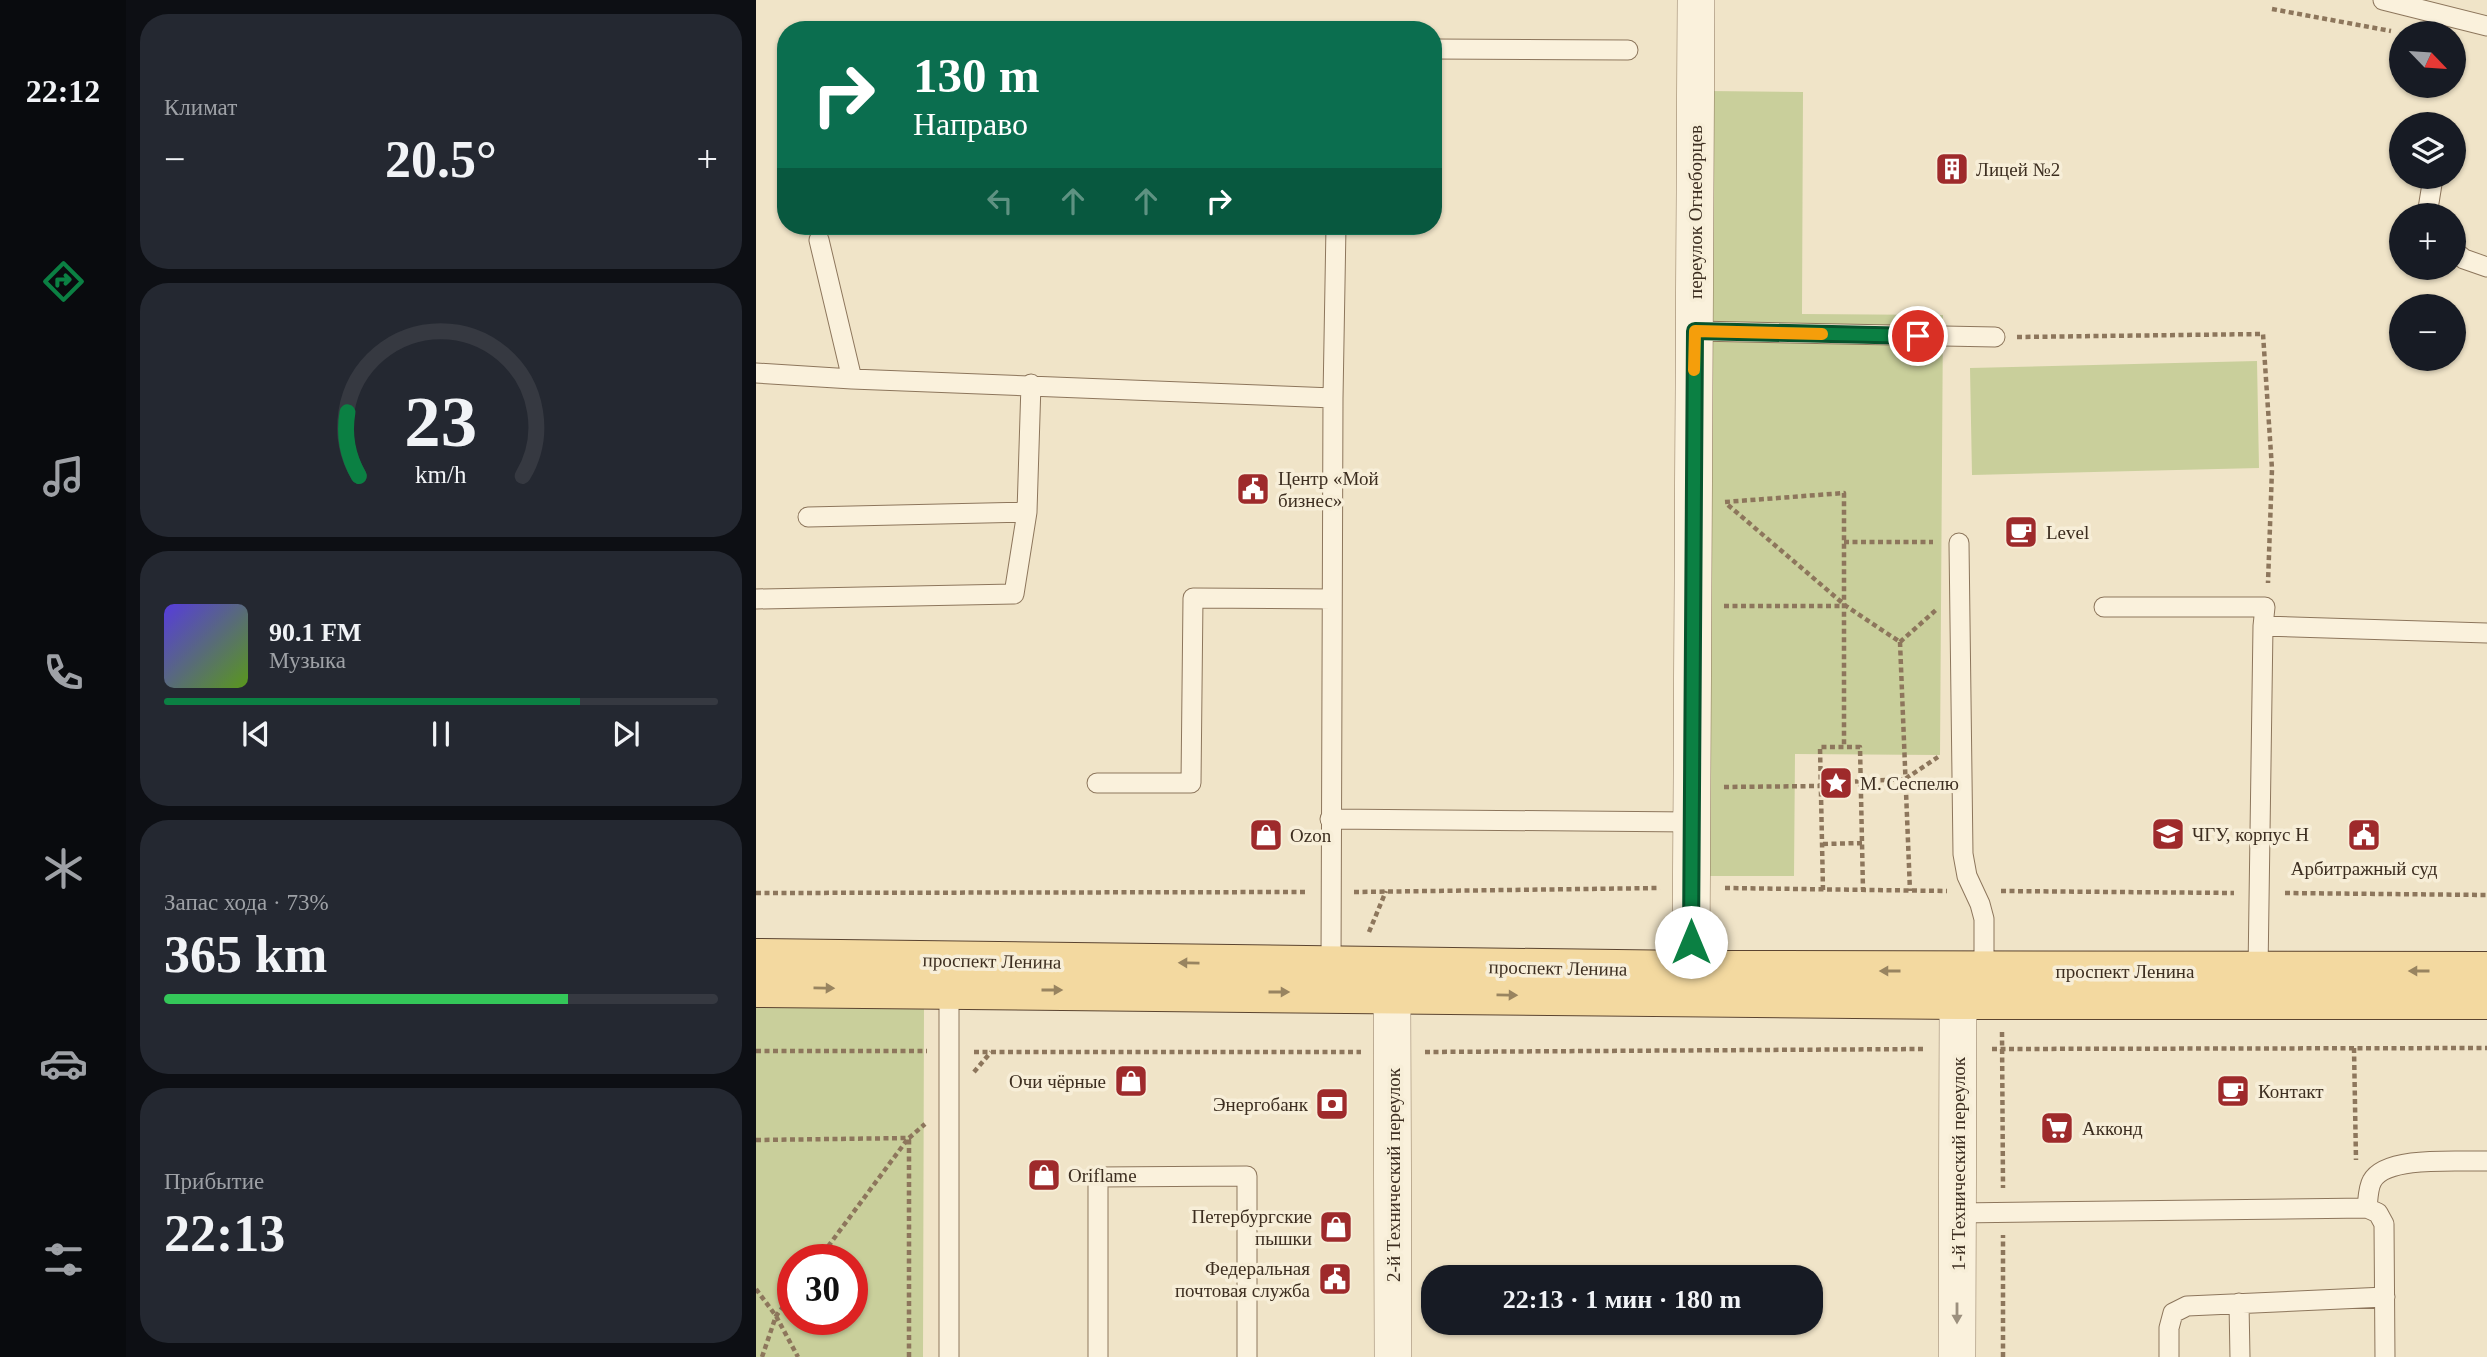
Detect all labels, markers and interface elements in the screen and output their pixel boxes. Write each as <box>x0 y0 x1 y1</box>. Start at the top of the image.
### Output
north arrow <box>2389 21 2466 98</box>
map controls <box>2389 21 2466 371</box>
text: 130 m <box>913 48 1040 103</box>
icon: right <box>798 49 889 140</box>
text: 22:12 <box>26 73 100 109</box>
text: Климат <box>164 95 237 120</box>
text: Направо <box>913 106 1028 142</box>
button: layers <box>2389 112 2466 189</box>
street label: переулок Огнеборцев <box>1685 125 1706 299</box>
text: 20.5° <box>385 131 497 188</box>
text: − <box>164 138 185 180</box>
text: + <box>697 138 718 180</box>
building icon: Лицей №2 <box>1933 150 1971 188</box>
place label: Лицей №2 <box>1976 159 2060 180</box>
icon: left <box>981 182 1019 220</box>
icon: ahead <box>1054 182 1092 220</box>
icon: ahead <box>1127 182 1165 220</box>
icon: right <box>1200 182 1238 220</box>
button: + <box>2389 203 2466 280</box>
icon: directions <box>39 257 88 306</box>
button: − <box>2389 294 2466 371</box>
pin <box>1888 306 1948 366</box>
icon: arrive <box>1899 317 1937 355</box>
text: 23 <box>405 381 477 462</box>
icon: music <box>39 452 88 501</box>
text: km/h <box>415 461 467 488</box>
place label: Центр «Мой бизнес» <box>1278 468 1379 511</box>
public building icon: Центр «Мой бизнес» <box>1234 470 1272 508</box>
cafe icon: Level <box>2002 513 2040 551</box>
place label: Level <box>2046 522 2089 543</box>
text: 90.1 FM <box>269 618 361 647</box>
icon: phone <box>39 648 88 697</box>
text: Музыка <box>269 648 346 673</box>
icon: previous <box>237 715 275 753</box>
icon: pause <box>422 715 460 753</box>
icon: next <box>607 715 645 753</box>
place icon: М. Сеспелю <box>1817 764 1855 802</box>
place label: М. Сеспелю <box>1860 773 1959 794</box>
school or university icon: ЧГУ, корпус Н <box>2149 815 2187 853</box>
shop icon: Ozon <box>1247 816 1285 854</box>
public building icon: Арбитражный суд <box>2345 816 2383 854</box>
place label: ЧГУ, корпус Н <box>2192 824 2309 845</box>
place label: Ozon <box>1290 825 1332 846</box>
icon: climate <box>39 844 88 893</box>
place label: Арбитражный суд <box>2291 858 2438 879</box>
text: Запас хода · 73% <box>164 890 329 915</box>
position arrow <box>1654 905 1728 979</box>
text: 365 km <box>164 926 327 983</box>
street label: проспект Ленина <box>922 949 1062 973</box>
street label: проспект Ленина <box>1488 956 1628 980</box>
one-way arrow <box>1178 957 1200 969</box>
street label: проспект Ленина <box>2056 961 2195 982</box>
one-way arrow <box>1879 965 1901 977</box>
one-way arrow <box>2408 965 2430 977</box>
one-way arrow <box>813 982 835 994</box>
one-way arrow <box>1041 984 1063 996</box>
one-way arrow <box>1268 986 1290 998</box>
one-way arrow <box>1496 989 1518 1001</box>
icon: car <box>39 1039 88 1088</box>
street label: 1-й Технический переулок <box>1948 1056 1969 1271</box>
shop icon: Очи чёрные <box>1112 1062 1150 1100</box>
street label: 2-й Технический переулок <box>1383 1067 1404 1282</box>
place label: Очи чёрные <box>1009 1071 1106 1092</box>
cafe icon: Контакт <box>2214 1072 2252 1110</box>
place label: Контакт <box>2258 1081 2324 1102</box>
bank icon: Энергобанк <box>1313 1085 1351 1123</box>
place label: Энергобанк <box>1213 1094 1309 1115</box>
supermarket icon: Акконд <box>2038 1109 2076 1147</box>
place label: Акконд <box>2082 1118 2143 1139</box>
shop icon: Oriflame <box>1025 1156 1063 1194</box>
place label: Oriflame <box>1068 1165 1137 1186</box>
text: Прибытие <box>164 1169 264 1194</box>
text: 22:13 <box>164 1205 285 1262</box>
place label: Петербургские пышки <box>1192 1206 1312 1249</box>
shop icon: Петербургские пышки <box>1317 1208 1355 1246</box>
icon: filters <box>39 1235 88 1284</box>
speed limit sign: 30 <box>777 1244 868 1335</box>
place label: Федеральная почтовая служба <box>1175 1258 1311 1301</box>
public building icon: Федеральная почтовая служба <box>1316 1260 1354 1298</box>
text: 22:13 · 1 мин · 180 m <box>1503 1285 1741 1314</box>
one-way arrow <box>1952 1303 1963 1325</box>

